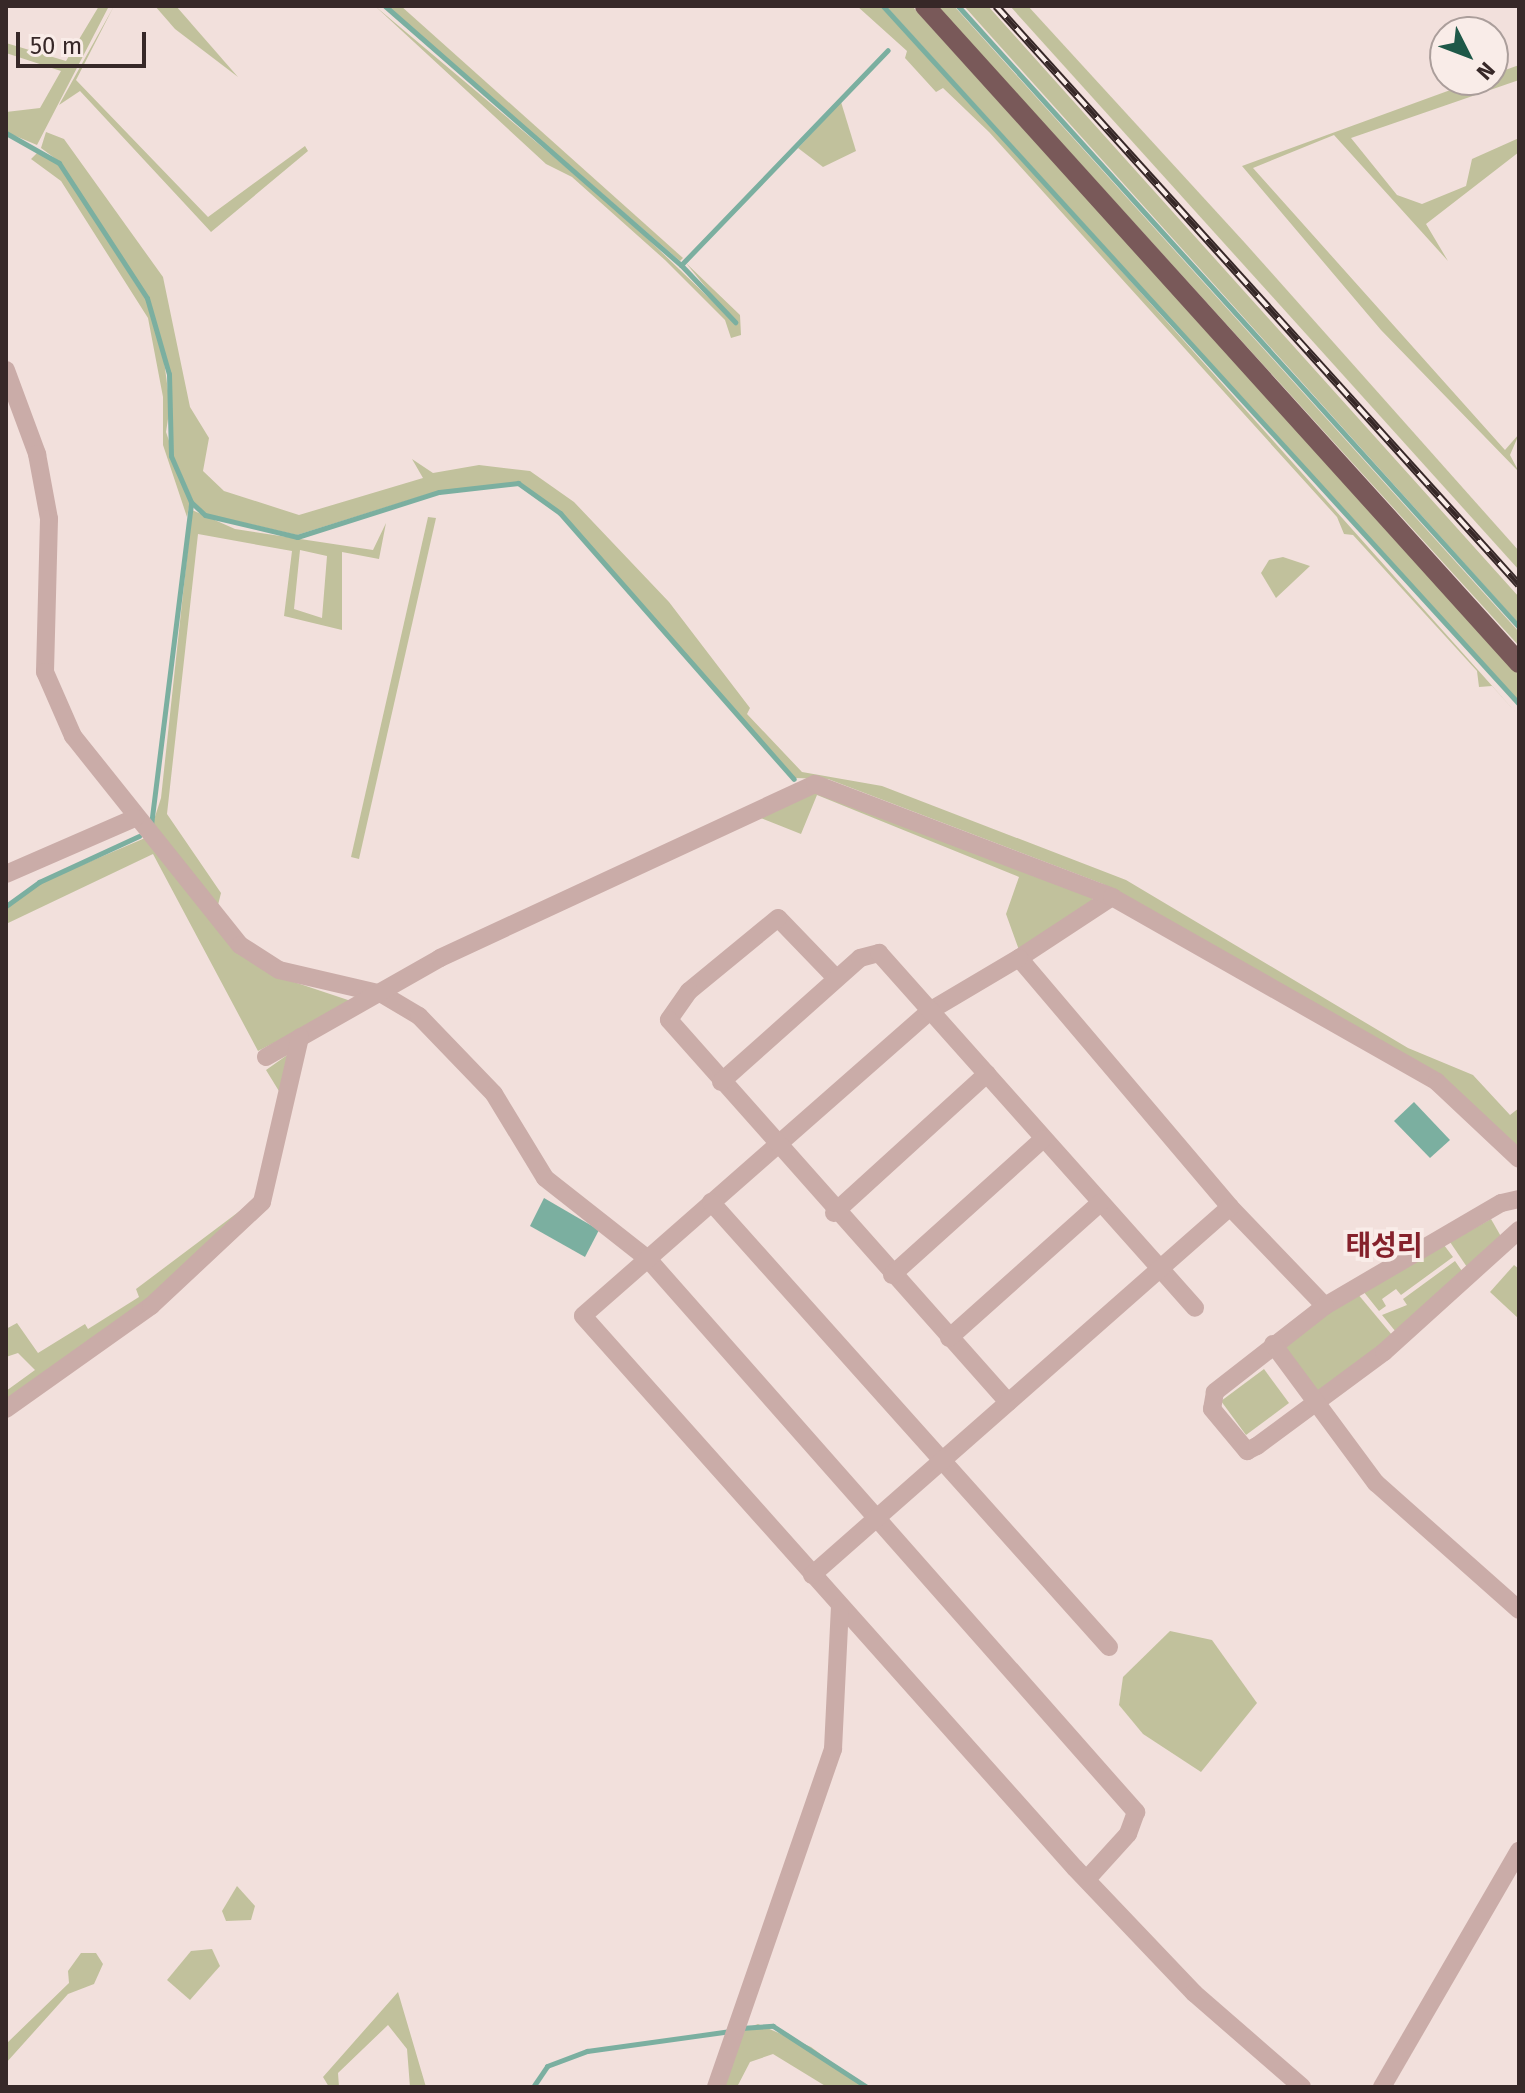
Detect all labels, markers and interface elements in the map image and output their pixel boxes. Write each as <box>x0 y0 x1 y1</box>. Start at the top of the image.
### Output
scale bar <box>20 16 150 66</box>
north arrow <box>1429 16 1509 96</box>
text: 50 m <box>30 32 82 60</box>
text: N <box>1471 57 1501 86</box>
district label: 태성리 <box>1345 1229 1423 1263</box>

